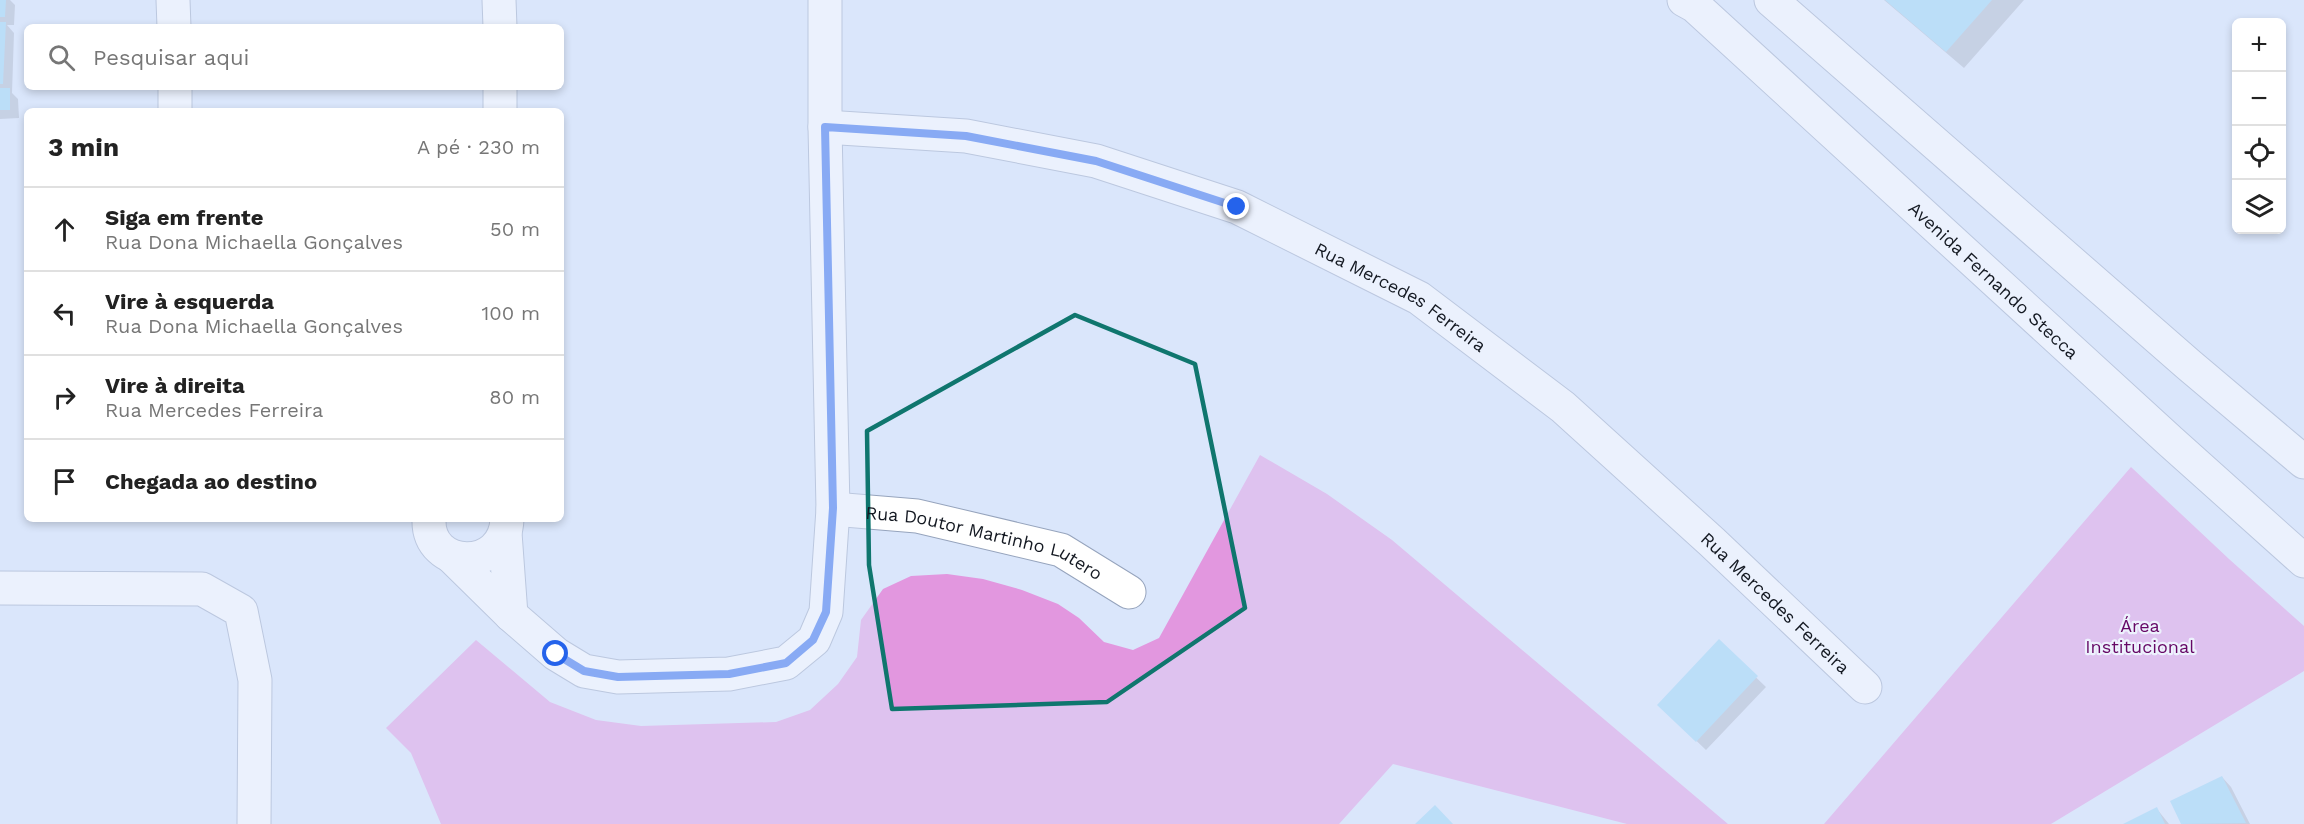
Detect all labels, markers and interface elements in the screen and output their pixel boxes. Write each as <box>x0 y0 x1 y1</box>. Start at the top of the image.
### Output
map controls <box>2232 18 2286 234</box>
button: + <box>2232 18 2286 72</box>
search box <box>24 24 564 90</box>
icon: search <box>45 41 78 74</box>
text: Pesquisar aqui <box>93 45 249 70</box>
button: − <box>2232 72 2286 126</box>
button: locate <box>2232 126 2286 180</box>
text: 3 min <box>48 132 119 162</box>
text: A pé · 230 m <box>417 135 540 159</box>
button: layers <box>2232 180 2286 234</box>
route end <box>1223 193 1249 219</box>
street label: Avenida Fernando Stecca <box>1905 197 2083 363</box>
text: Siga em frente <box>105 205 263 230</box>
icon: ahead <box>48 213 81 246</box>
text: 50 m <box>490 217 540 241</box>
text: Rua Dona Michaella Gonçalves <box>105 230 403 254</box>
street label: Rua Mercedes Ferreira <box>1312 237 1491 356</box>
text: Vire à esquerda <box>105 289 274 314</box>
icon: left <box>48 297 81 330</box>
text: 100 m <box>481 301 540 325</box>
text: Rua Dona Michaella Gonçalves <box>105 314 403 338</box>
text: Vire à direita <box>105 373 245 398</box>
icon: right <box>48 381 81 414</box>
text: 80 m <box>489 385 540 409</box>
text: Rua Mercedes Ferreira <box>105 398 323 422</box>
icon: arrive <box>48 465 81 498</box>
text: Chegada ao destino <box>105 469 317 494</box>
street label: Rua Doutor Martinho Lutero <box>865 501 1107 584</box>
street label: Rua Mercedes Ferreira <box>1697 527 1854 678</box>
park label: Área Institucional <box>2085 615 2195 657</box>
route start <box>542 640 568 666</box>

